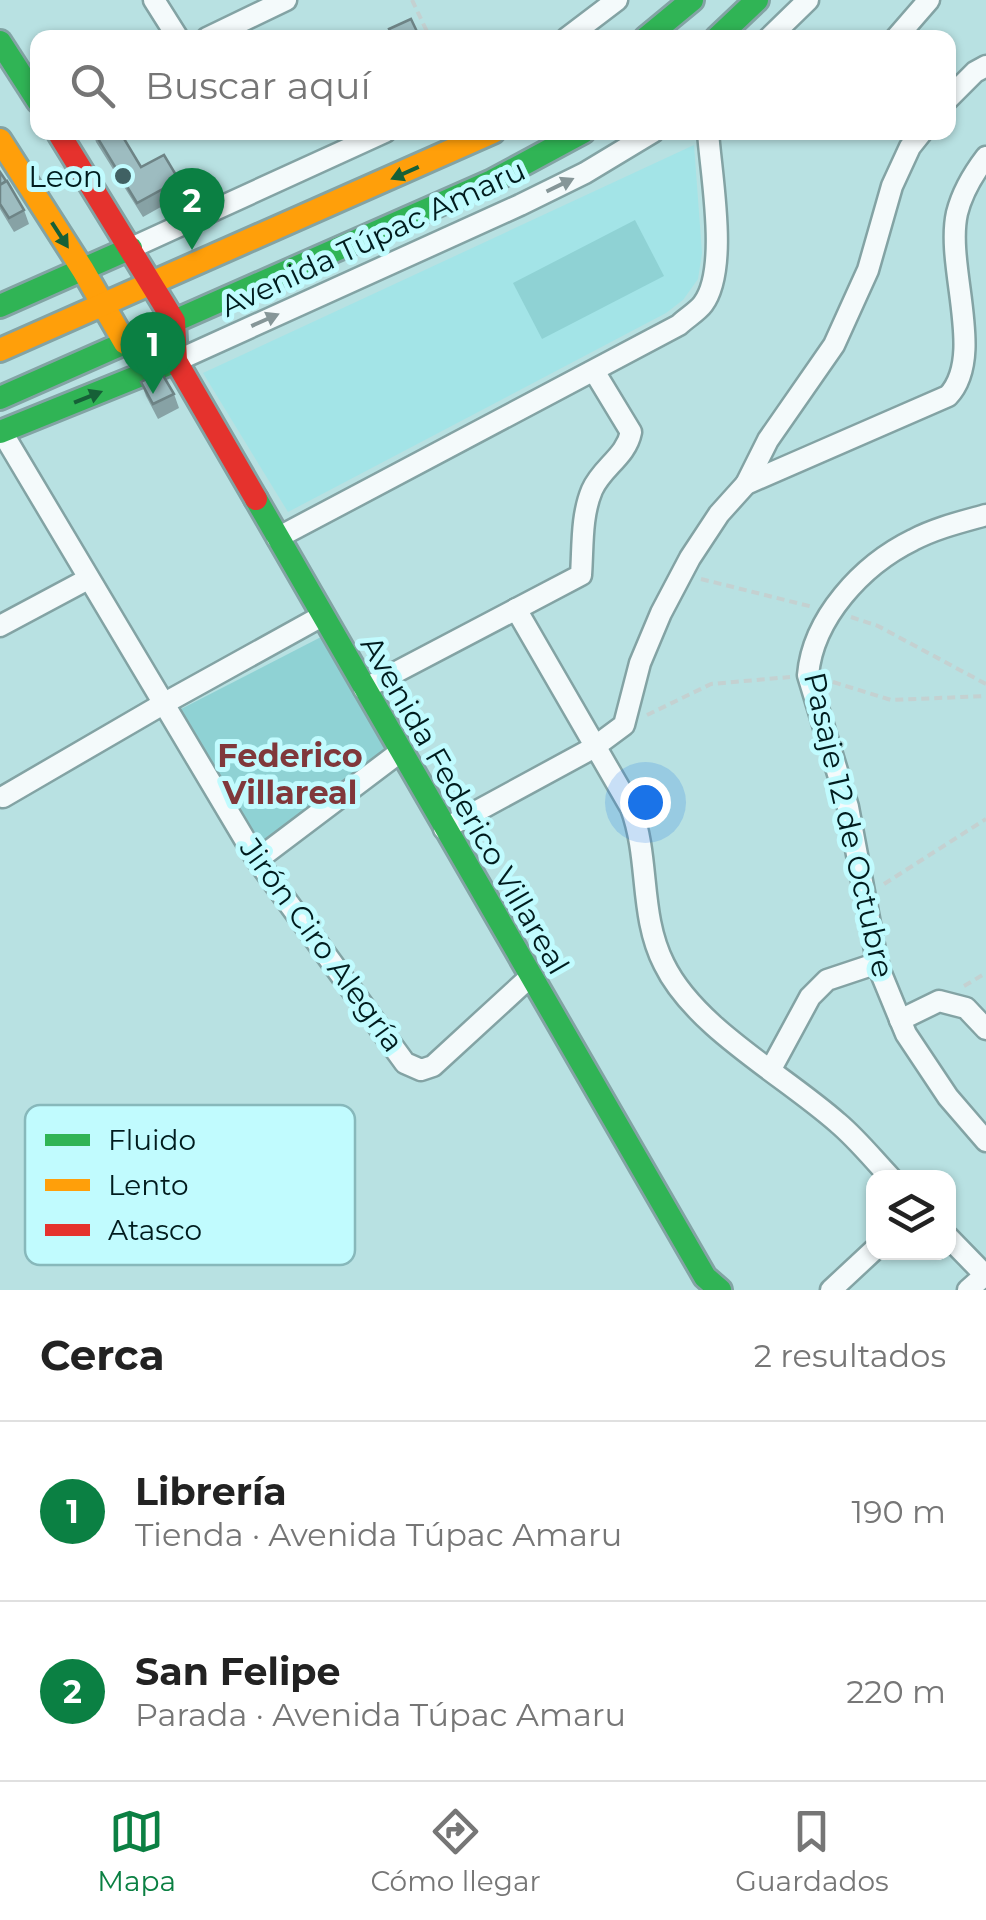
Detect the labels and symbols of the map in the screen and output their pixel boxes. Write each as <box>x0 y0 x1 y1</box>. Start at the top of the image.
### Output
street label: Avenida Túpac Amaru <box>215 151 531 325</box>
place label: Leon <box>28 158 103 195</box>
marker: Leon <box>112 165 134 187</box>
one-way arrow <box>390 165 420 181</box>
pin: 2 <box>160 168 224 250</box>
one-way arrow <box>546 177 575 194</box>
one-way arrow <box>51 221 69 248</box>
pin: 1 <box>120 312 186 394</box>
one-way arrow <box>251 312 280 329</box>
one-way arrow <box>73 388 103 404</box>
street label: Avenida Federico Villareal <box>353 629 577 981</box>
street label: Pasaje 12 de Octubre <box>796 669 902 981</box>
district label: Federico Villareal <box>217 736 363 812</box>
your location <box>620 777 671 828</box>
street label: Jirón Ciro Alegría <box>231 830 412 1059</box>
legend <box>25 1105 355 1265</box>
text: Fluido <box>108 1123 196 1157</box>
text: Lento <box>108 1168 189 1202</box>
text: Atasco <box>108 1213 202 1247</box>

